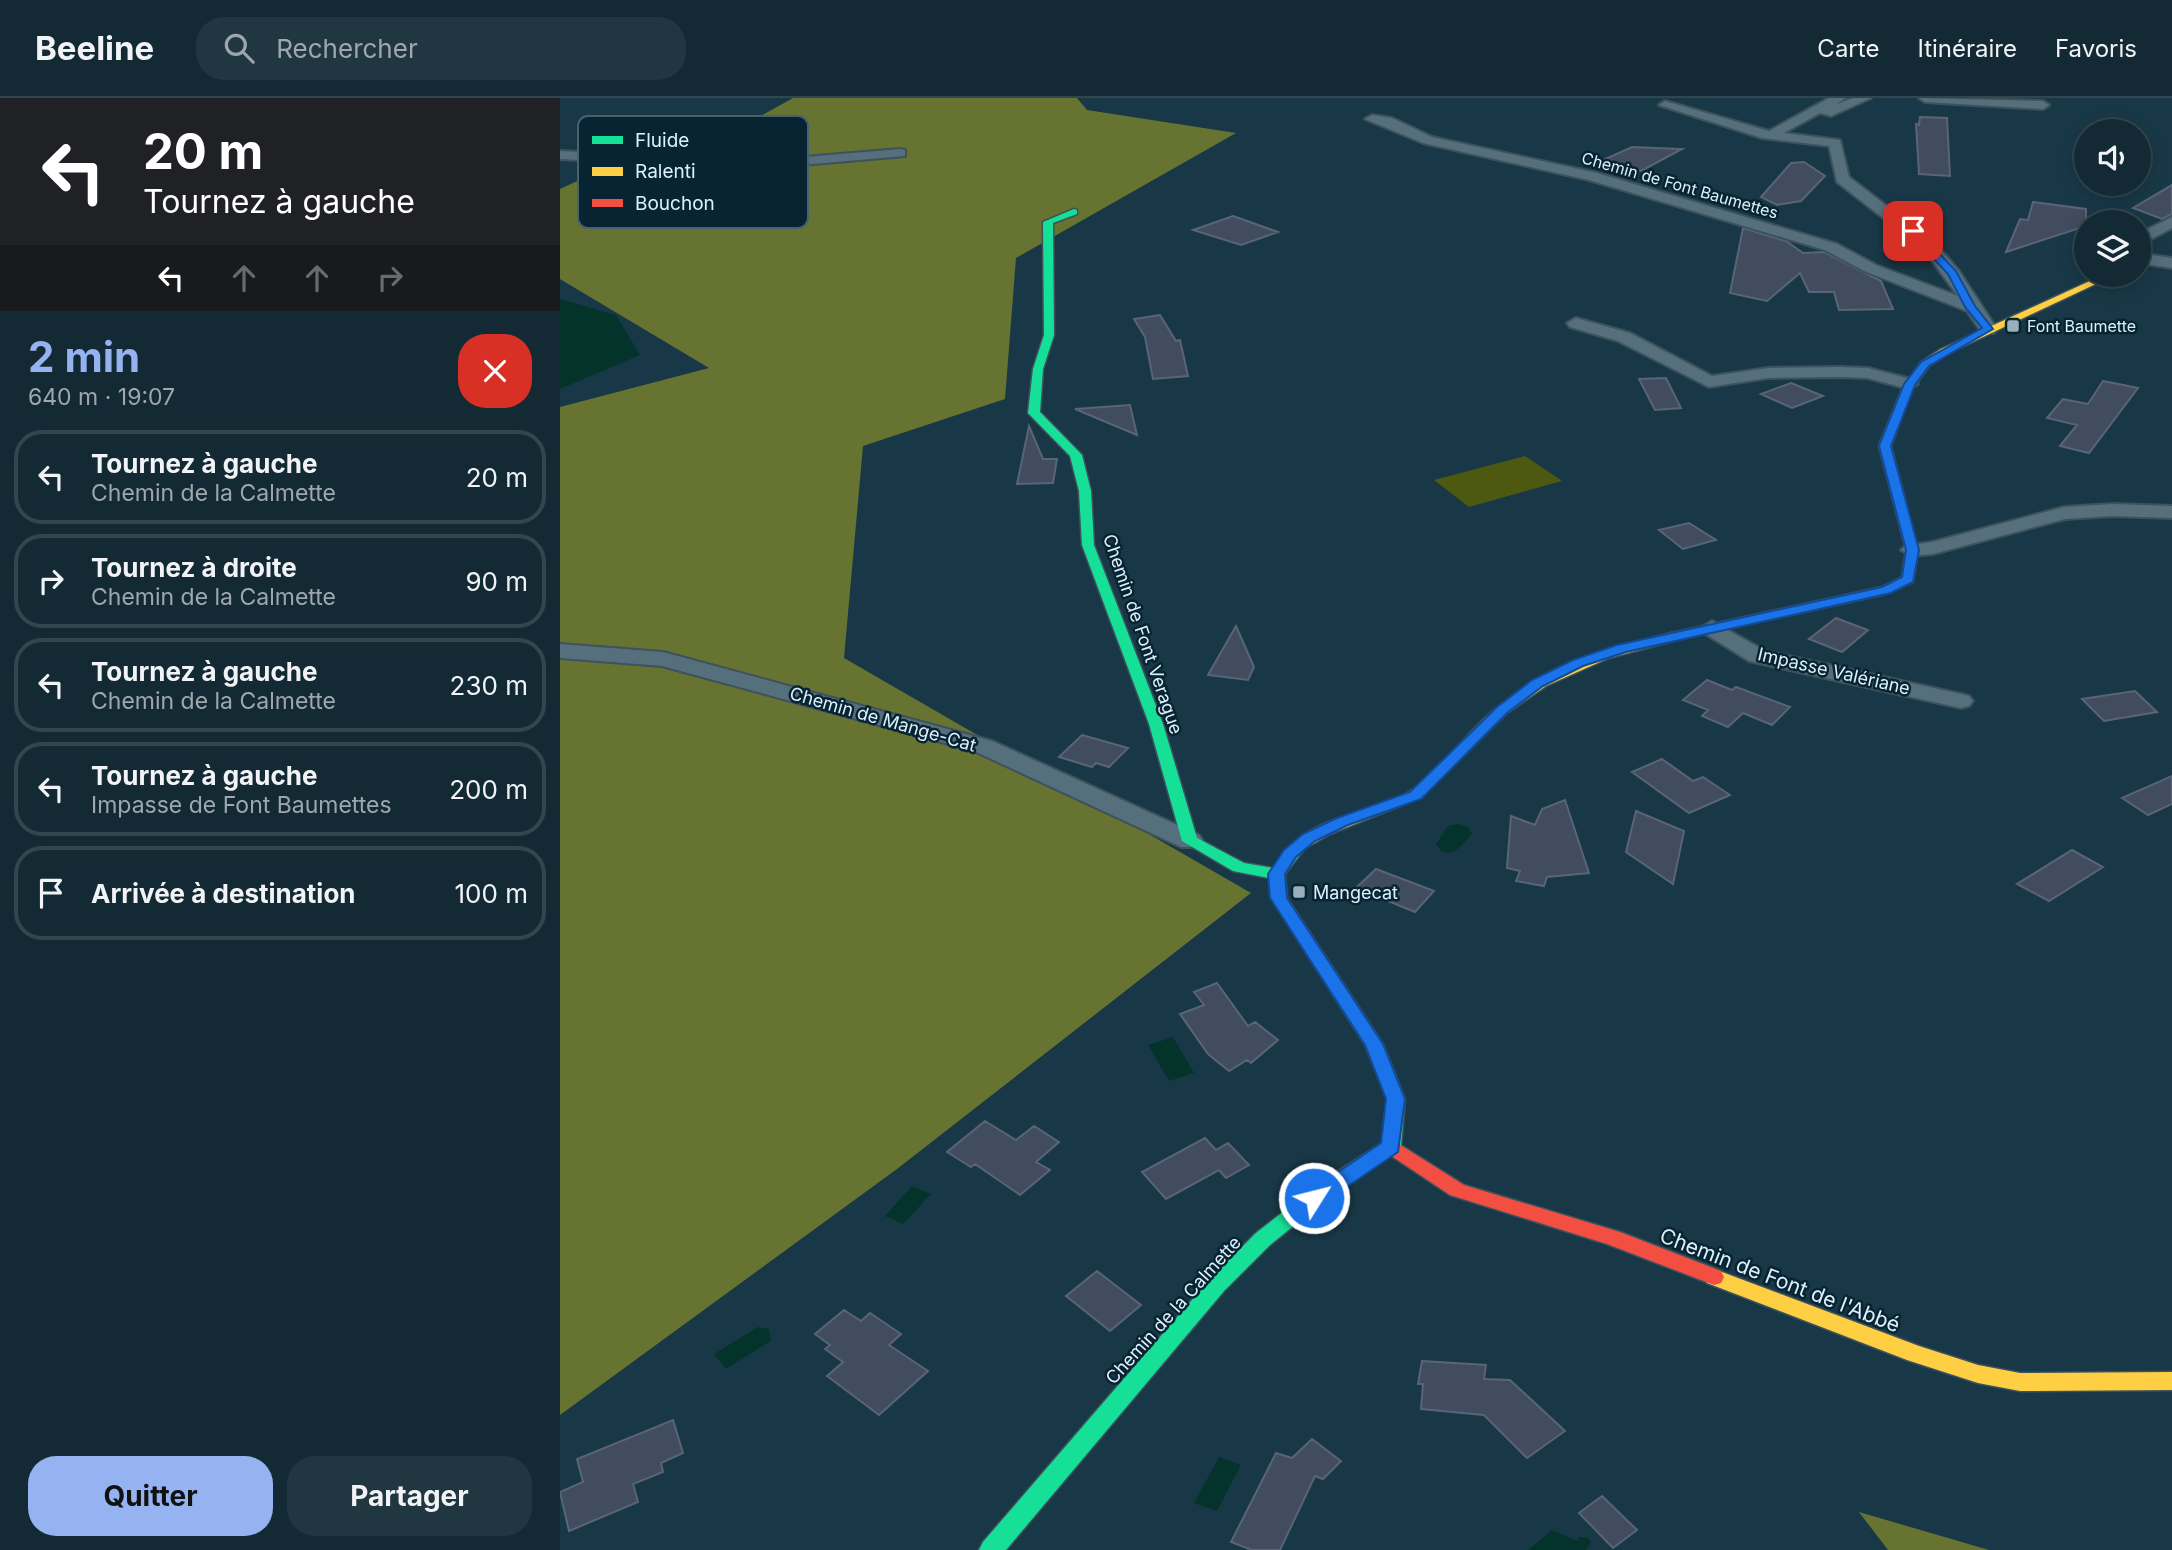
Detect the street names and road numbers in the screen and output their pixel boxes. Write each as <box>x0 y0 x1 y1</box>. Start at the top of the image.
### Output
street label: Chemin de Font Baumettes <box>1579 147 1781 223</box>
street label: Chemin de Font Verague <box>1099 531 1187 737</box>
street label: Impasse Valériane <box>1756 643 1912 699</box>
street label: Chemin de Mange-Cat <box>788 682 979 756</box>
street label: Chemin de Font de l'Abbé <box>1656 1223 1904 1337</box>
street label: Chemin de la Calmette <box>1101 1232 1245 1388</box>

